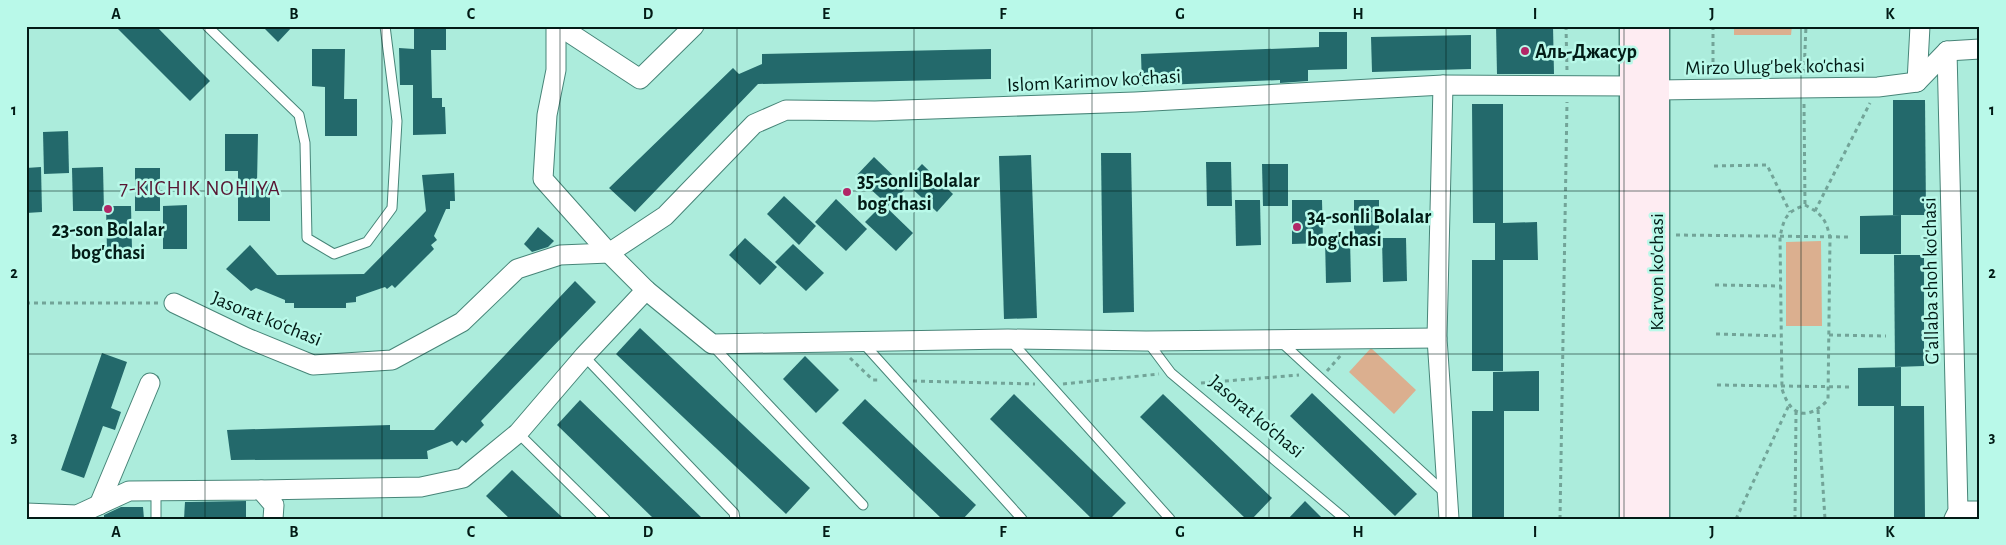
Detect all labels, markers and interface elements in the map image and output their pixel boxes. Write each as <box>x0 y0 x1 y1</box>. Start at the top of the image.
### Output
text: A <box>111 6 121 22</box>
text: B <box>289 6 299 22</box>
text: C <box>467 6 476 22</box>
text: D <box>643 6 654 22</box>
text: E <box>822 6 830 22</box>
text: F <box>999 6 1007 22</box>
text: G <box>1175 6 1185 22</box>
text: H <box>1352 6 1364 22</box>
text: I <box>1533 6 1537 22</box>
text: J <box>1709 6 1715 22</box>
text: K <box>1885 6 1895 22</box>
place label: Аль-Джасур <box>1535 42 1637 62</box>
marker: Аль-Джасур <box>1519 45 1531 57</box>
street label: Mirzo Ulug'bek ko'chasi <box>1685 55 1865 79</box>
street label: Islom Karimov ko‘chasi <box>1006 66 1182 96</box>
text: 1 <box>11 102 17 118</box>
text: 1 <box>1989 102 1995 118</box>
place label: 35-sonli Bolalar bog'chasi <box>857 171 980 214</box>
district label: 7-KICHIK NOHIYA <box>119 178 281 199</box>
marker: 35-sonli Bolalar bog'chasi <box>841 186 853 198</box>
street label: G'allaba shoh ko'chasi <box>1920 197 1942 365</box>
marker: 23-son Bolalar bog'chasi <box>102 203 114 215</box>
place label: 34-sonli Bolalar bog'chasi <box>1307 207 1431 250</box>
street label: Karvon ko'chasi <box>1647 213 1667 331</box>
place label: 23-son Bolalar bog'chasi <box>51 220 165 263</box>
marker: 34-sonli Bolalar bog'chasi <box>1291 221 1303 233</box>
text: 2 <box>10 265 18 281</box>
text: 2 <box>1988 265 1996 281</box>
street label: Jasorat ko‘chasi <box>209 288 325 350</box>
street label: Jasorat ko‘chasi <box>1205 372 1308 462</box>
text: 3 <box>11 429 18 445</box>
text: 3 <box>1989 429 1996 445</box>
text: A <box>111 524 121 540</box>
text: B <box>289 524 299 540</box>
text: C <box>467 524 476 540</box>
text: D <box>643 524 654 540</box>
text: E <box>822 524 830 540</box>
text: F <box>999 524 1007 540</box>
text: G <box>1175 524 1185 540</box>
text: H <box>1352 524 1364 540</box>
text: I <box>1533 524 1537 540</box>
text: J <box>1709 524 1715 540</box>
text: K <box>1885 524 1895 540</box>

